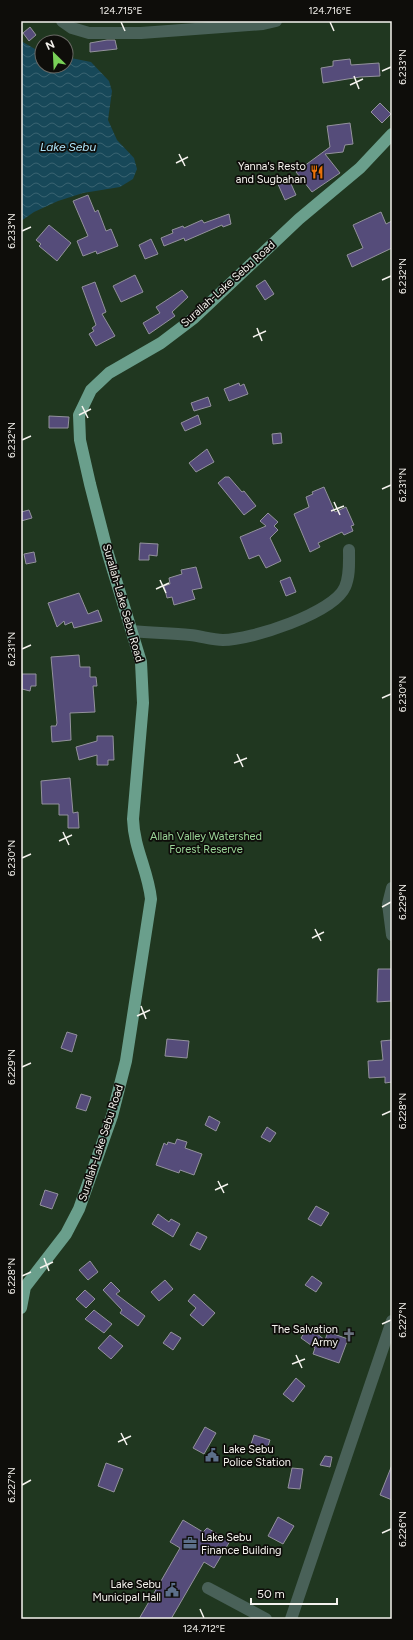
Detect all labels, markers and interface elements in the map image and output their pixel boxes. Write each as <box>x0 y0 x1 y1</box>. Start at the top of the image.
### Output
text: 124.715°E <box>100 4 143 17</box>
text: 124.716°E <box>309 4 351 17</box>
north arrow <box>34 34 74 74</box>
text: N <box>44 38 57 53</box>
text: 6.233°N <box>396 49 409 85</box>
water label: Lake Sebu <box>40 140 96 154</box>
place label: Yanna's Resto and Sugbahan <box>236 160 306 186</box>
restaurant icon: Yanna's Resto and Sugbahan <box>309 164 325 180</box>
text: 6.233°N <box>5 213 18 249</box>
street label: Surallah-Lake Sebu Road <box>178 238 278 330</box>
text: 6.232°N <box>396 258 409 294</box>
text: 6.232°N <box>5 422 18 458</box>
text: 6.231°N <box>396 468 409 502</box>
street label: Surallah-Lake Sebu Road <box>100 543 146 663</box>
text: 6.231°N <box>5 632 18 666</box>
text: 6.230°N <box>396 676 409 712</box>
park label: Allah Valley Watershed Forest Reserve <box>150 830 262 856</box>
text: 6.230°N <box>5 840 18 876</box>
text: 6.229°N <box>396 884 409 920</box>
text: 6.229°N <box>5 1049 18 1085</box>
street label: Surallah-Lake Sebu Road <box>76 1083 126 1203</box>
text: 6.228°N <box>396 1093 409 1129</box>
text: 6.228°N <box>5 1258 18 1294</box>
text: 6.227°N <box>396 1302 409 1338</box>
place label: The Salvation Army <box>272 1323 338 1349</box>
church icon: The Salvation Army <box>341 1327 357 1343</box>
place label: Lake Sebu Police Station <box>223 1443 291 1469</box>
public building icon: Lake Sebu Police Station <box>204 1447 220 1463</box>
text: 6.227°N <box>5 1467 18 1503</box>
text: 6.226°N <box>396 1511 409 1547</box>
place label: Lake Sebu Finance Building <box>201 1531 282 1557</box>
office icon: Lake Sebu Finance Building <box>182 1535 198 1551</box>
place label: Lake Sebu Municipal Hall <box>92 1578 161 1604</box>
scale bar <box>251 1580 337 1606</box>
public building icon: Lake Sebu Municipal Hall <box>164 1582 180 1598</box>
text: 50 m <box>257 1587 285 1601</box>
text: 124.712°E <box>183 1622 225 1635</box>

